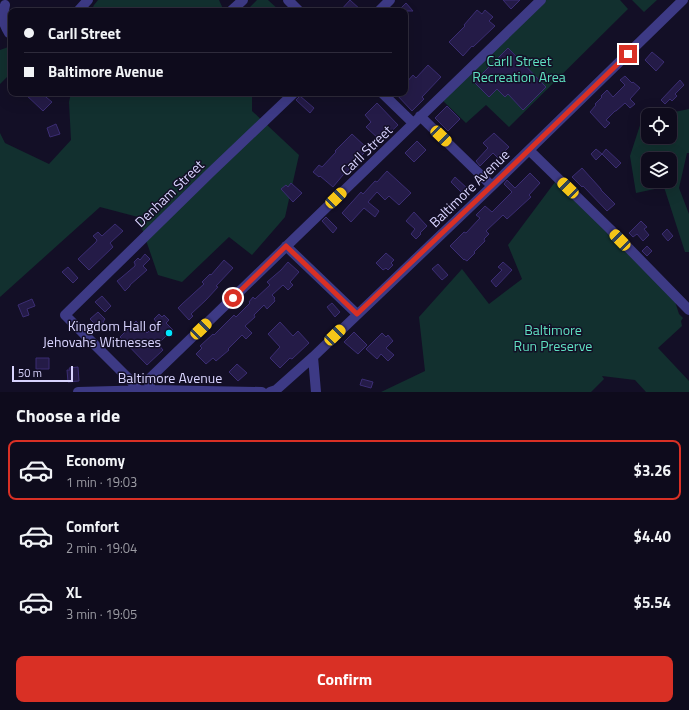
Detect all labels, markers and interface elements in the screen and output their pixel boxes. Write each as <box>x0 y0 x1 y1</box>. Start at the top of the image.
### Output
text: Carll Street <box>48 22 121 45</box>
route end <box>619 45 637 63</box>
park label: Carll Street Recreation Area <box>472 50 566 87</box>
text: Baltimore Avenue <box>48 60 163 83</box>
map controls <box>641 108 677 188</box>
button: locate <box>641 108 677 144</box>
street label: Carll Street <box>335 120 397 180</box>
car <box>428 123 454 149</box>
street label: Baltimore Avenue <box>424 144 514 232</box>
button: layers <box>641 152 677 188</box>
street label: Denham Street <box>130 154 208 231</box>
car <box>555 175 581 201</box>
car <box>323 185 349 211</box>
car <box>607 227 633 253</box>
route start <box>224 289 242 307</box>
place label: Kingdom Hall of Jehovahs Witnesses <box>43 315 161 352</box>
car <box>188 316 214 342</box>
park label: Baltimore Run Preserve <box>514 319 592 356</box>
car <box>322 322 348 348</box>
marker: Kingdom Hall of Jehovahs Witnesses <box>164 328 174 338</box>
scale bar <box>12 364 73 383</box>
text: 50 m <box>18 365 42 381</box>
street label: Baltimore Avenue <box>118 367 222 388</box>
text: Choose a ride <box>16 402 120 429</box>
text: Economy <box>66 449 125 472</box>
icon: car <box>18 452 54 488</box>
text: $3.26 <box>634 459 671 482</box>
text: 1 min · 19:03 <box>66 472 137 492</box>
text: Comfort <box>66 515 119 538</box>
icon: car <box>18 518 54 554</box>
text: $4.40 <box>634 525 671 548</box>
text: 2 min · 19:04 <box>66 538 137 558</box>
text: XL <box>66 581 82 604</box>
icon: car <box>18 584 54 620</box>
text: $5.54 <box>634 591 671 614</box>
text: 3 min · 19:05 <box>66 604 137 624</box>
button: Confirm <box>16 656 673 702</box>

